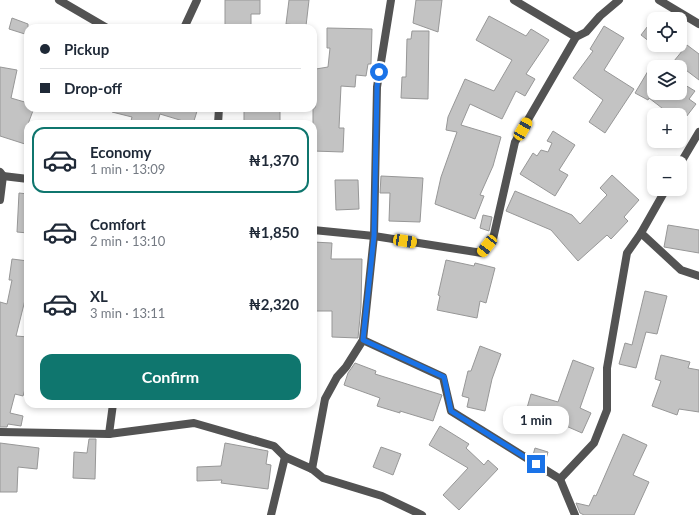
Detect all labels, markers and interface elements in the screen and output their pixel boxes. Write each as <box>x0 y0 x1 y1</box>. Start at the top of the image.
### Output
map controls <box>647 12 687 196</box>
button: locate <box>647 12 687 52</box>
text: Pickup <box>64 40 109 58</box>
button: layers <box>647 60 687 100</box>
route start <box>370 63 388 81</box>
text: Drop-off <box>64 79 122 97</box>
button: + <box>647 108 687 148</box>
car <box>512 116 534 142</box>
icon: car <box>42 142 78 178</box>
text: Economy <box>90 143 151 161</box>
text: ₦1,370 <box>249 151 299 169</box>
button: − <box>647 156 687 196</box>
text: 1 min · 13:09 <box>90 161 165 177</box>
icon: car <box>42 214 78 250</box>
text: Comfort <box>90 215 146 233</box>
text: ₦1,850 <box>249 223 299 241</box>
text: 2 min · 13:10 <box>90 233 165 249</box>
car <box>392 233 418 249</box>
car <box>475 233 499 259</box>
icon: car <box>42 286 78 322</box>
text: XL <box>90 287 108 305</box>
text: ₦2,320 <box>249 295 299 313</box>
text: 3 min · 13:11 <box>90 305 165 321</box>
button: Confirm <box>40 354 301 400</box>
callout: 1 min <box>503 406 569 434</box>
text: 1 min <box>520 412 552 428</box>
route end <box>527 455 545 473</box>

